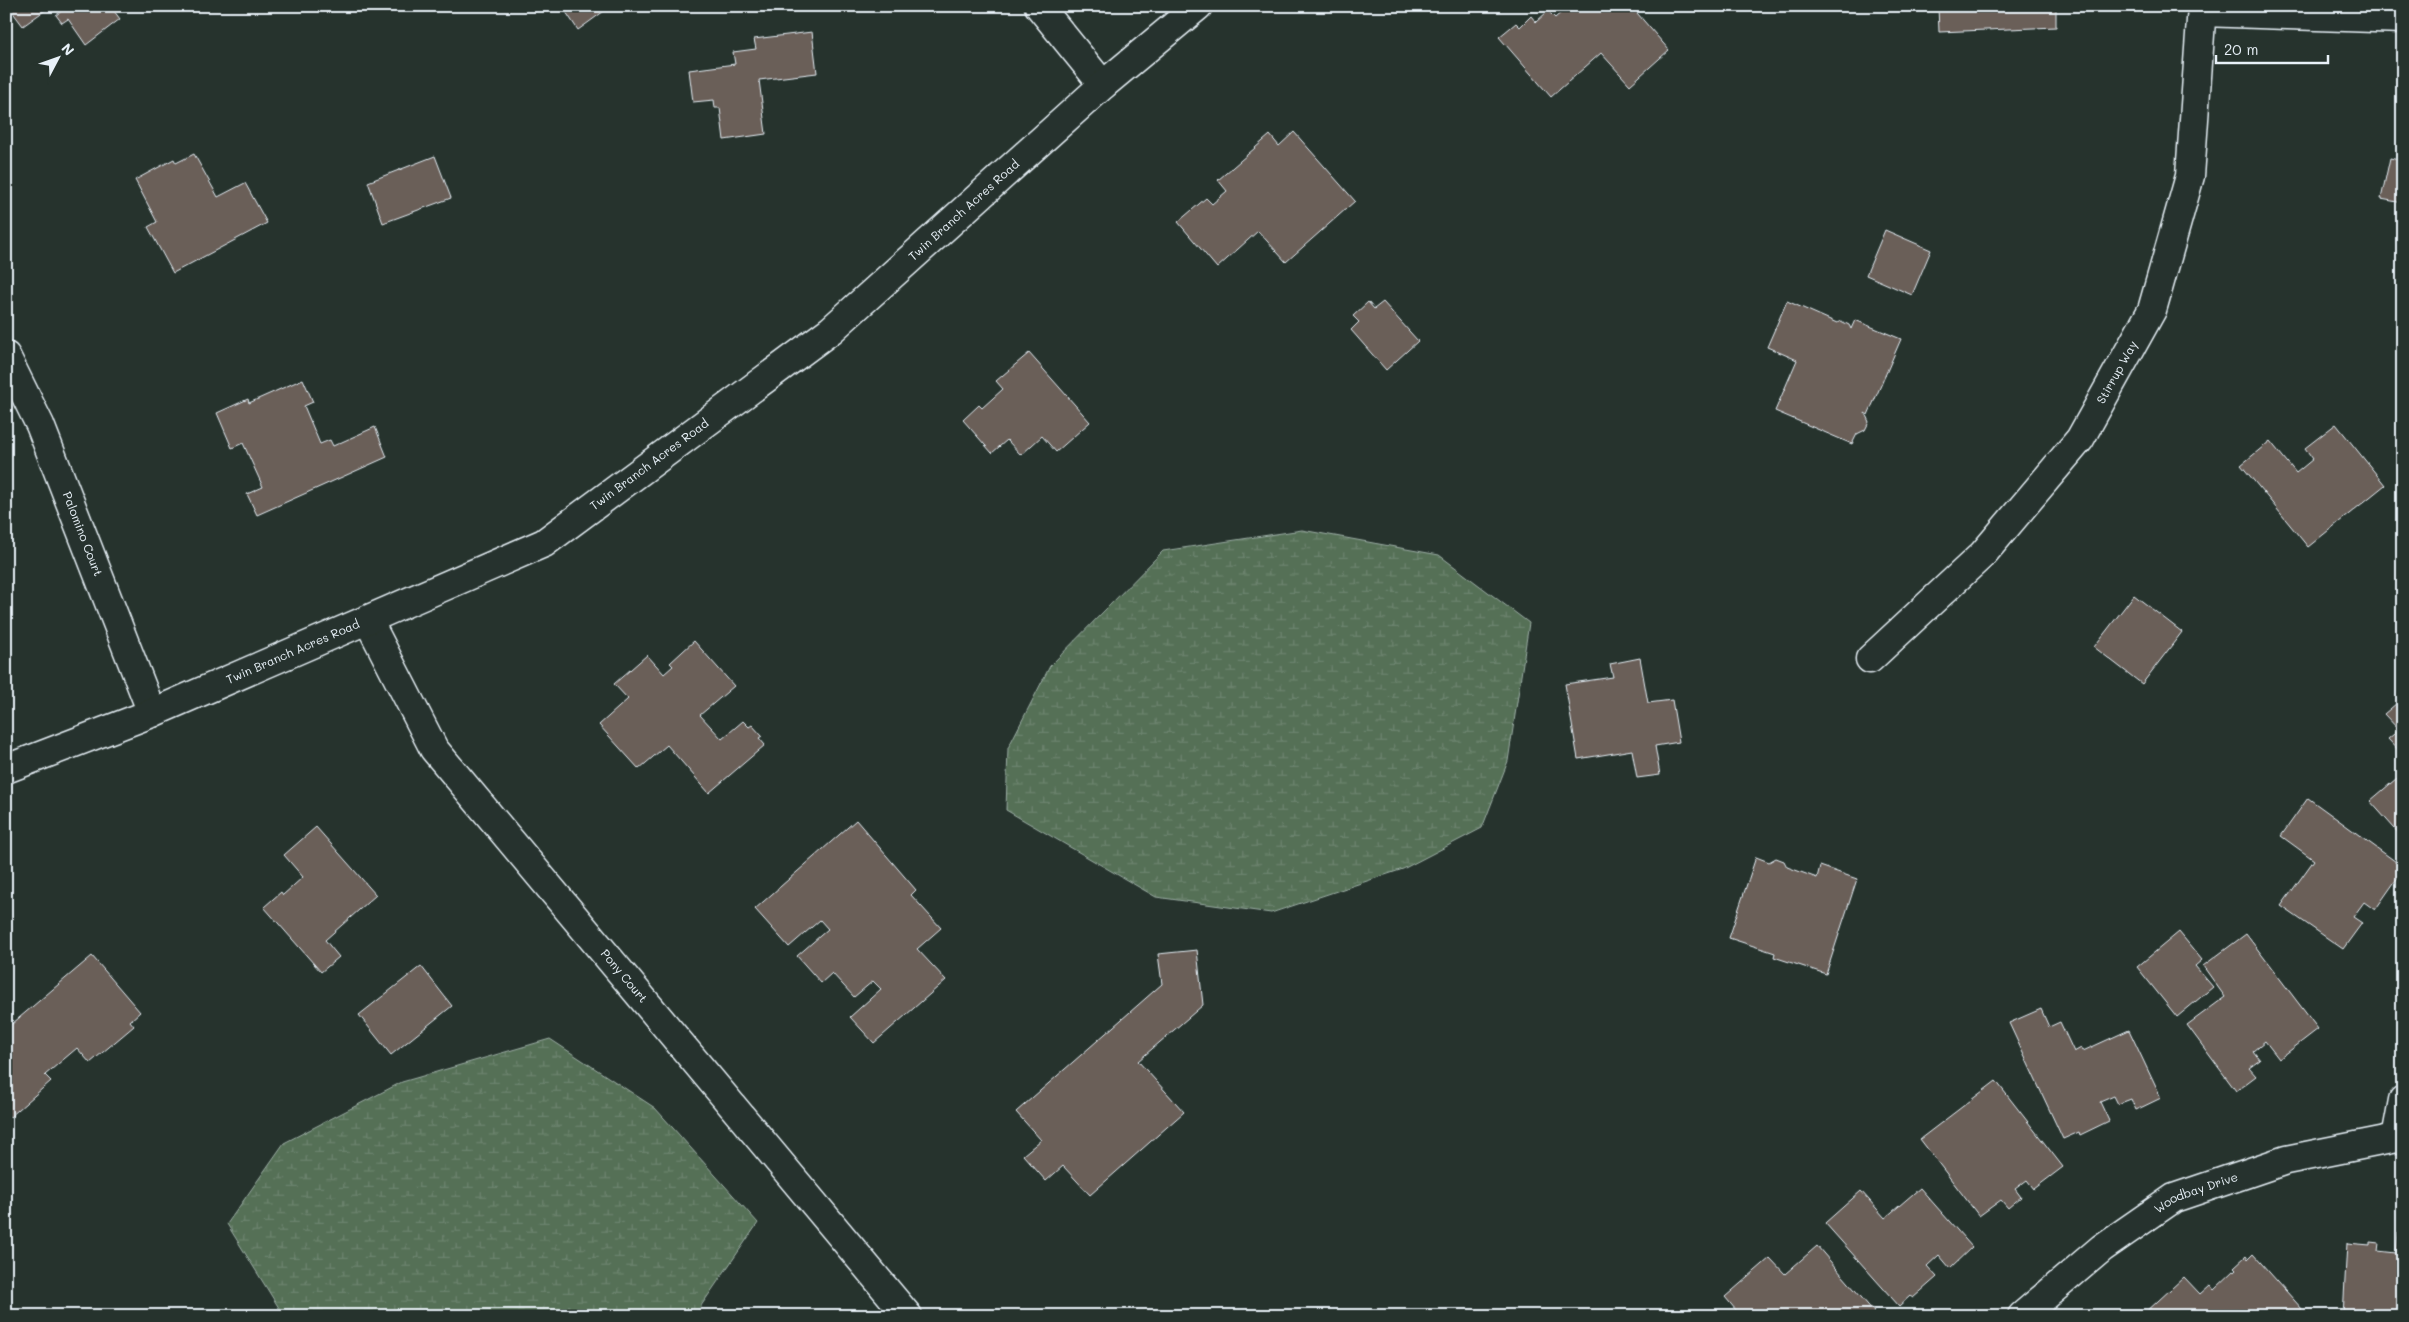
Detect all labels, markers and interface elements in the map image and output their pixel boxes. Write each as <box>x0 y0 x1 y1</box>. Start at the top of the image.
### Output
north arrow <box>32 32 82 82</box>
scale bar <box>2216 32 2329 64</box>
text: N <box>58 39 79 59</box>
text: 20 m <box>2224 39 2258 59</box>
street label: Twin Branch Acres Road <box>904 155 1022 264</box>
street label: Stirrup Way <box>2092 337 2140 406</box>
street label: Twin Branch Acres Road <box>586 414 712 513</box>
street label: Palomino Court <box>60 489 107 578</box>
street label: Twin Branch Acres Road <box>223 615 362 687</box>
street label: Pony Court <box>598 946 652 1006</box>
street label: Woodbay Drive <box>2150 1168 2240 1217</box>

